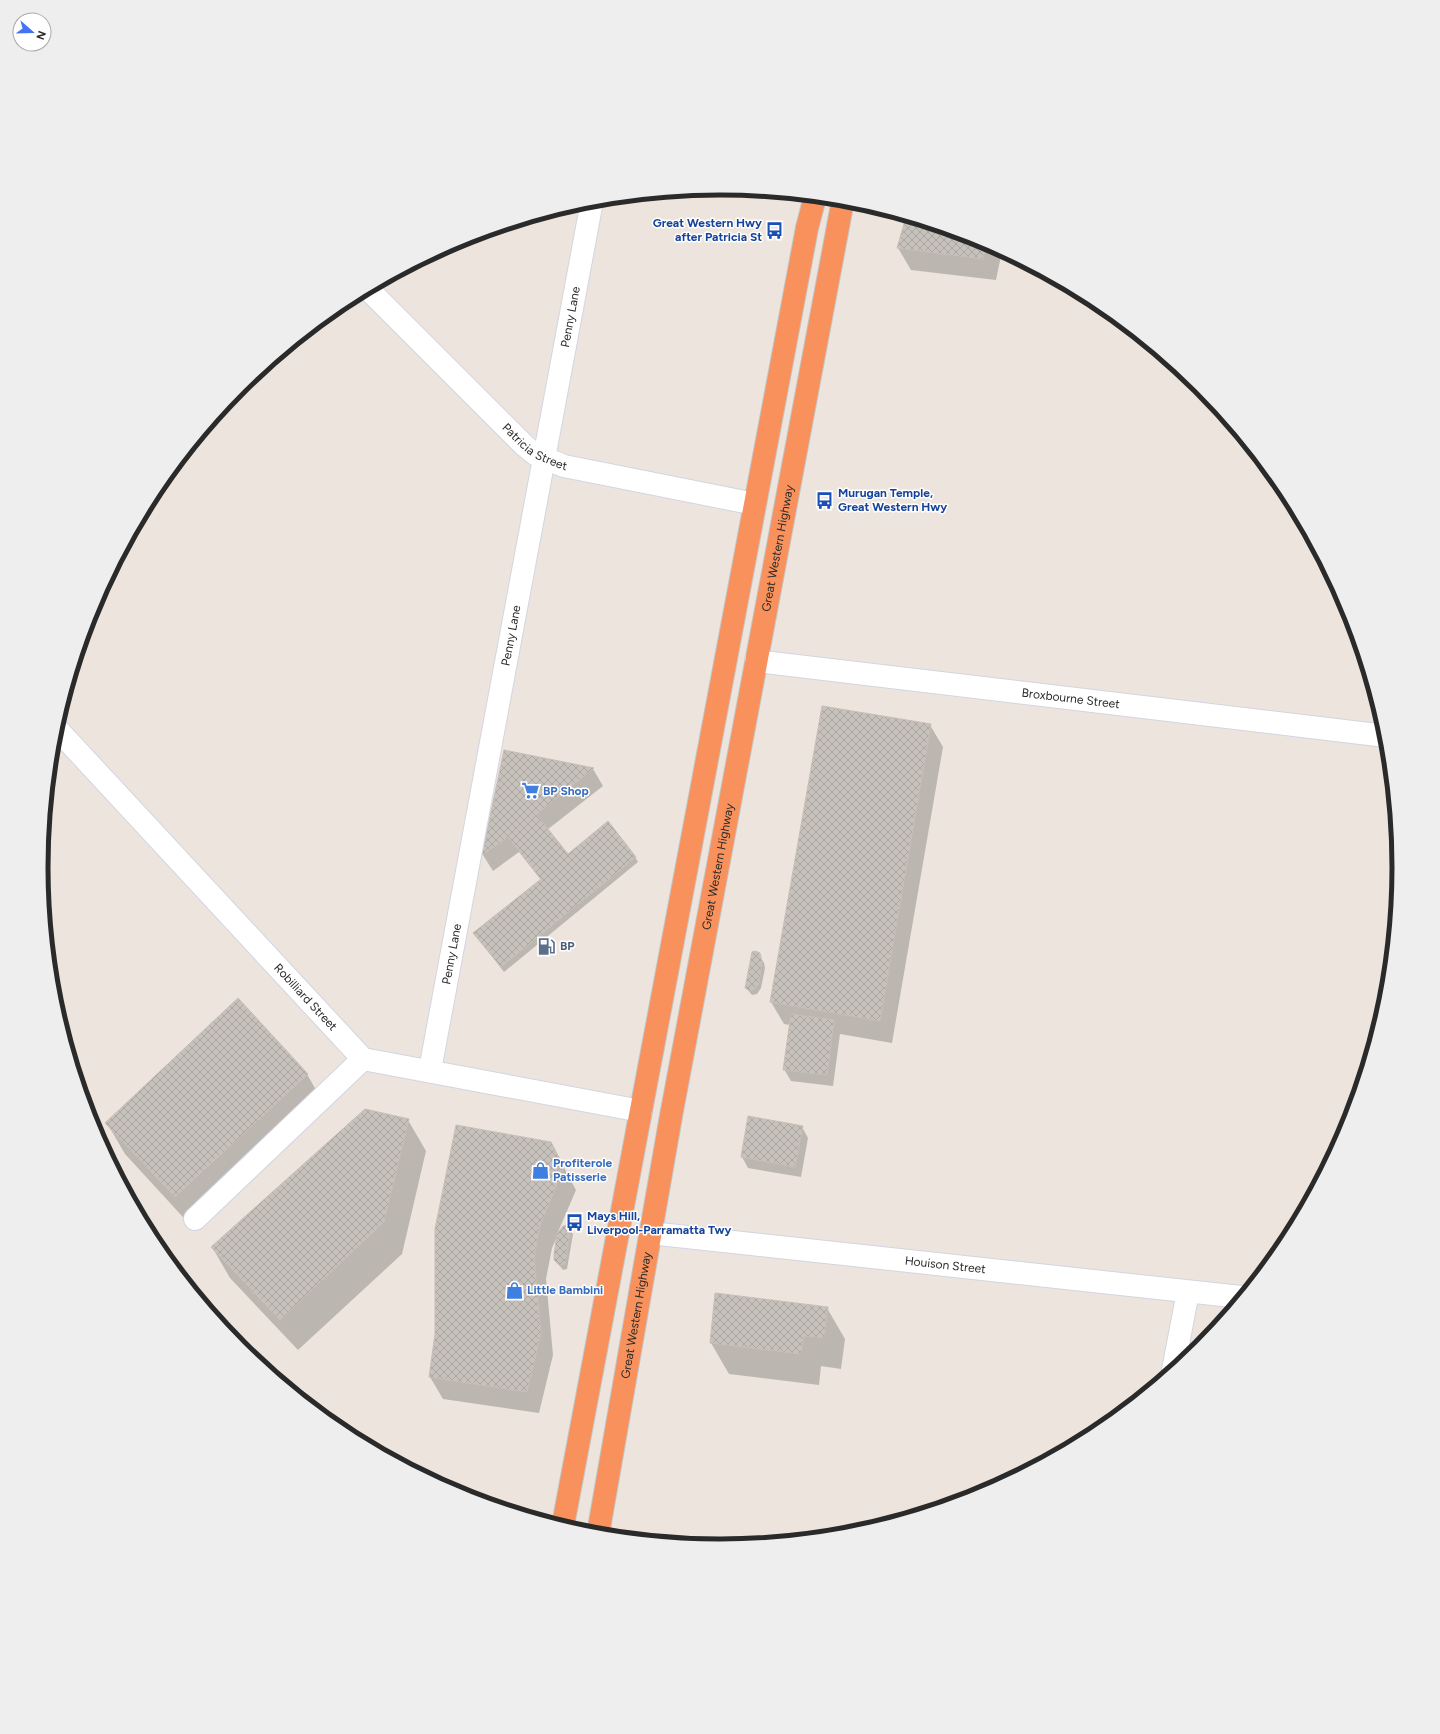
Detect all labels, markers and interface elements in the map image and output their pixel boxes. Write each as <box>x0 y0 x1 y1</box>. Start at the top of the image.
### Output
north arrow <box>12 12 52 52</box>
text: N <box>33 29 48 41</box>
place label: Great Western Hwy after Patricia St <box>653 216 762 244</box>
bus stop icon: Great Western Hwy after Patricia St <box>765 220 785 240</box>
street label: Penny Lane <box>558 285 583 349</box>
street label: Patricia Street <box>499 420 569 474</box>
street label: Great Western Highway <box>759 483 796 613</box>
place label: Murugan Temple, Great Western Hwy <box>838 486 947 514</box>
bus stop icon: Murugan Temple, Great Western Hwy <box>815 490 835 510</box>
street label: Penny Lane <box>498 603 524 667</box>
street label: Broxbourne Street <box>1021 686 1121 711</box>
supermarket icon: BP Shop <box>520 781 540 801</box>
place label: BP Shop <box>543 784 589 798</box>
street label: Great Western Highway <box>699 802 737 931</box>
street label: Penny Lane <box>439 922 464 986</box>
fuel station icon: BP <box>537 936 557 956</box>
place label: BP <box>560 939 575 953</box>
street label: Robilliard Street <box>271 961 340 1034</box>
place label: Profiterole Patisserie <box>553 1156 612 1184</box>
shop icon: Profiterole Patisserie <box>530 1160 550 1180</box>
place label: Mays Hill, Liverpool-Parramatta Twy <box>587 1209 731 1237</box>
bus stop icon: Mays Hill, Liverpool-Parramatta Twy <box>564 1213 584 1233</box>
street label: Great Western Highway <box>618 1250 654 1380</box>
street label: Houison Street <box>904 1254 987 1276</box>
shop icon: Little Bambini <box>504 1280 524 1300</box>
place label: Little Bambini <box>527 1283 603 1297</box>

